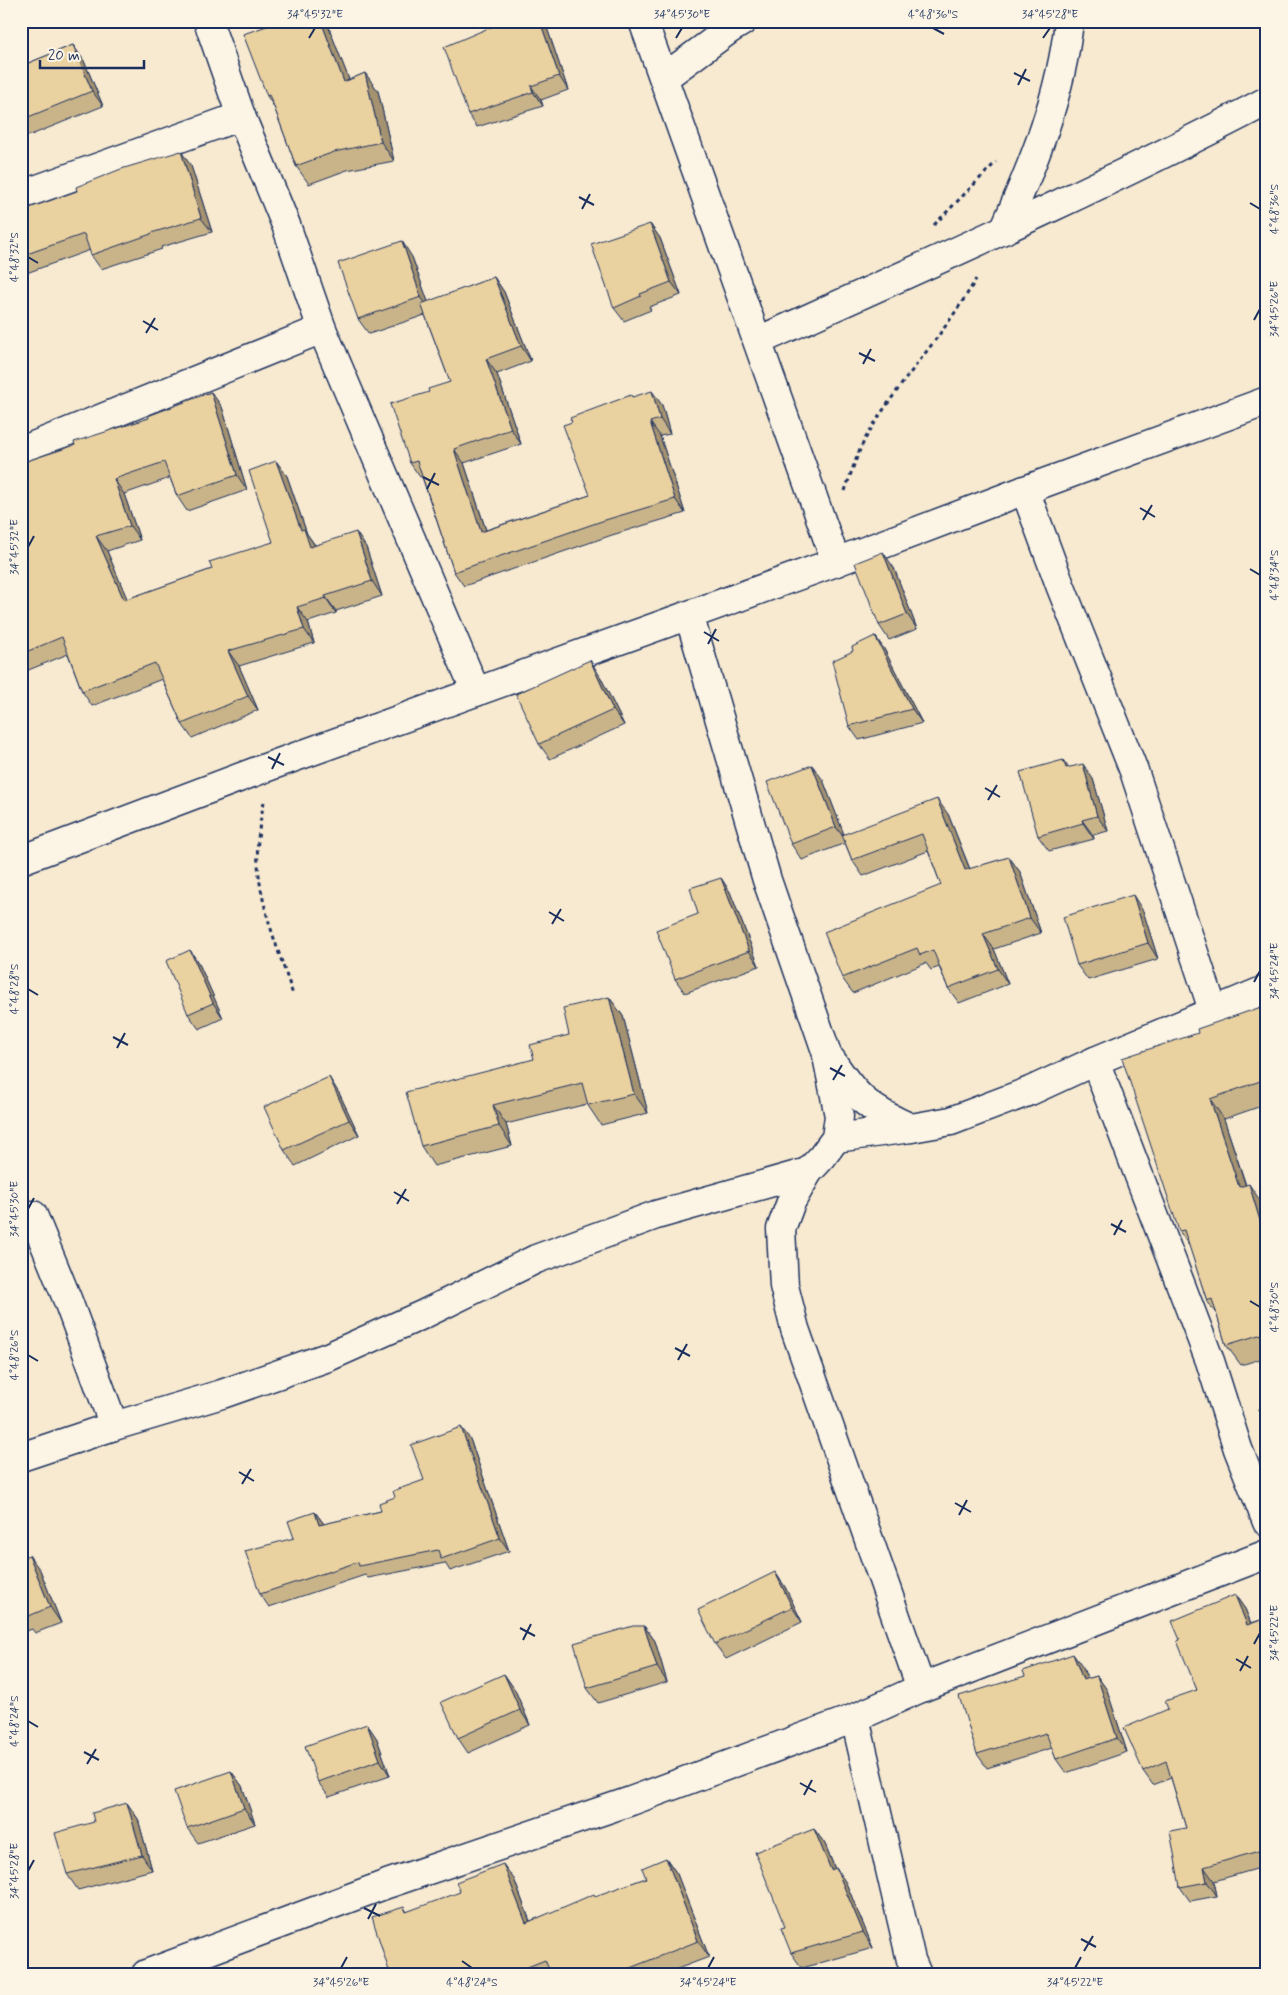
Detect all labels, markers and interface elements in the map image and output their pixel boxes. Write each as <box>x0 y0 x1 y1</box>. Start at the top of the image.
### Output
text: 34°45'32"E <box>287 7 343 23</box>
text: 34°45'30"E <box>654 7 710 23</box>
text: 4°48'36"S <box>908 7 958 23</box>
text: 34°45'28"E <box>1022 7 1078 23</box>
scale bar <box>40 38 144 70</box>
text: 20 m <box>48 46 80 66</box>
text: 4°48'36"S <box>1267 184 1283 234</box>
text: 4°48'32"S <box>7 232 23 282</box>
text: 34°45'26"E <box>1267 281 1283 337</box>
text: 34°45'32"E <box>7 519 23 575</box>
text: 4°48'34"S <box>1267 549 1283 600</box>
text: 34°45'24"E <box>1267 942 1283 1000</box>
text: 4°48'28"S <box>7 963 23 1014</box>
text: 34°45'30"E <box>7 1181 23 1237</box>
text: 4°48'30"S <box>1267 1281 1283 1332</box>
text: 4°48'26"S <box>7 1329 23 1380</box>
text: 34°45'22"E <box>1267 1605 1283 1661</box>
text: 4°48'24"S <box>7 1695 23 1747</box>
text: 34°45'28"E <box>7 1843 23 1899</box>
text: 34°45'26"E <box>313 1975 369 1991</box>
text: 4°48'24"S <box>446 1975 498 1991</box>
text: 34°45'24"E <box>679 1975 737 1991</box>
text: 34°45'22"E <box>1047 1975 1103 1991</box>

